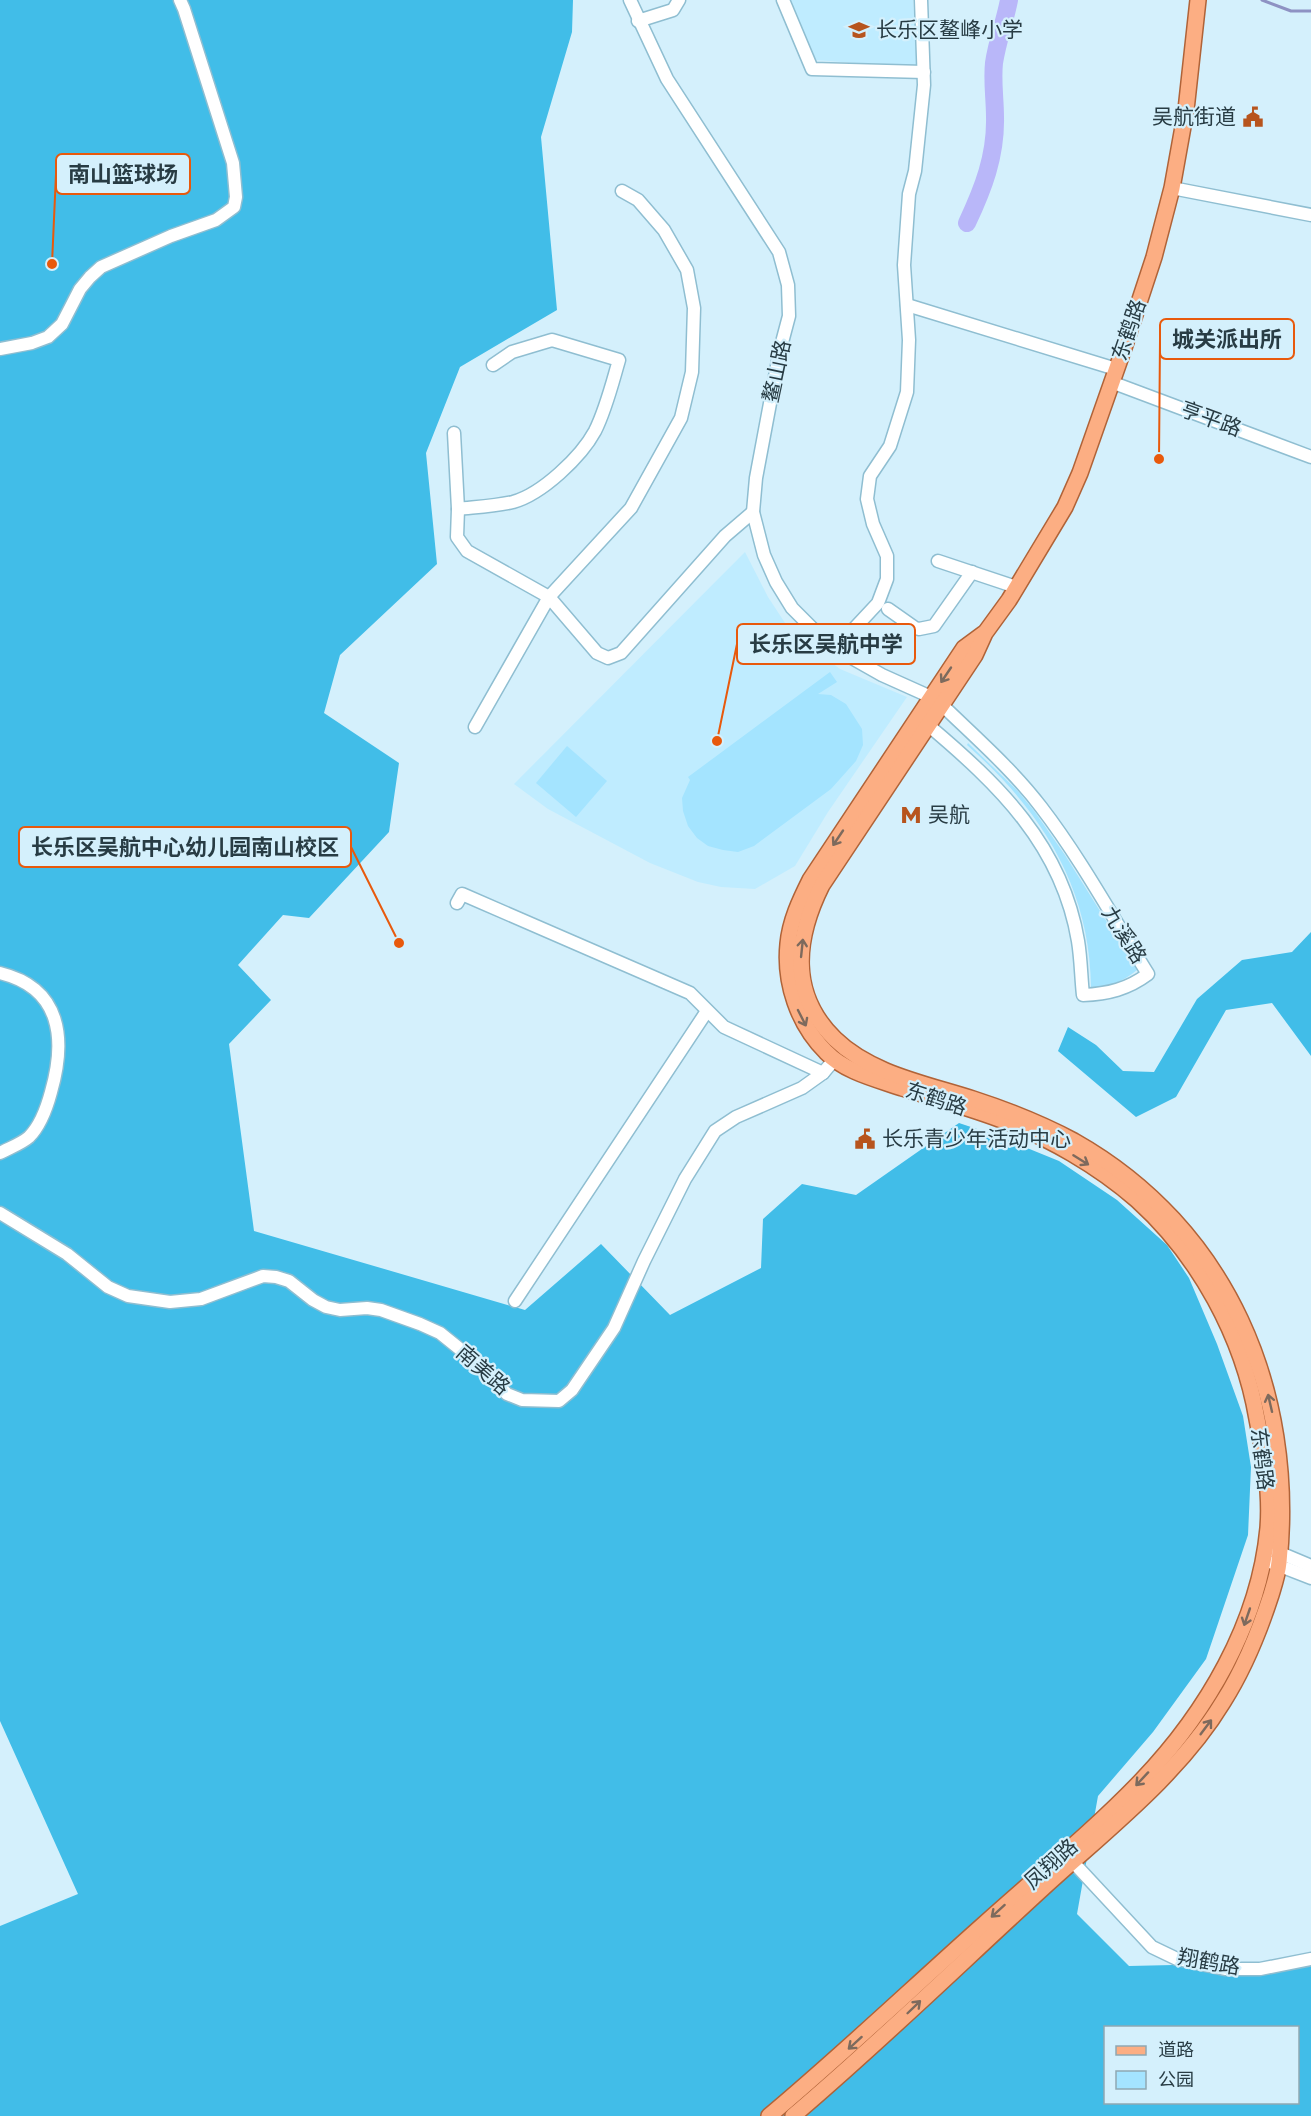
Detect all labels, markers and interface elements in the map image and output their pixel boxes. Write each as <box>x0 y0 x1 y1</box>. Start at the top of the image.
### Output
place label: 长乐区鳌峰小学 <box>876 15 1023 45</box>
school or university icon: 长乐区鳌峰小学 <box>847 18 871 42</box>
place label: 吴航街道 <box>1152 102 1236 132</box>
public building icon: 吴航街道 <box>1241 105 1265 129</box>
callout: 南山篮球场 <box>56 154 190 194</box>
text: 南山篮球场 <box>68 158 178 190</box>
street label: 东鹤路 <box>1105 295 1153 365</box>
callout: 城关派出所 <box>1160 319 1294 359</box>
text: 城关派出所 <box>1172 323 1282 355</box>
street label: 鳌山路 <box>756 337 798 405</box>
street label: 亨平路 <box>1176 394 1246 444</box>
callout: 长乐区吴航中学 <box>737 624 915 664</box>
text: 长乐区吴航中学 <box>749 628 903 660</box>
one-way arrow <box>940 667 952 683</box>
place label: 吴航 <box>928 800 970 830</box>
metro station icon: 吴航 <box>899 803 923 827</box>
callout: 长乐区吴航中心幼儿园南山校区 <box>19 827 351 867</box>
one-way arrow <box>832 829 844 845</box>
text: 长乐区吴航中心幼儿园南山校区 <box>31 831 339 863</box>
street label: 九溪路 <box>1095 900 1153 970</box>
one-way arrow <box>797 938 808 958</box>
one-way arrow <box>796 1009 808 1027</box>
street label: 东鹤路 <box>901 1075 971 1123</box>
place label: 长乐青少年活动中心 <box>882 1124 1071 1154</box>
public building icon: 长乐青少年活动中心 <box>853 1127 877 1151</box>
one-way arrow <box>1072 1155 1089 1167</box>
street label: 南美路 <box>449 1338 517 1402</box>
one-way arrow <box>1263 1393 1275 1412</box>
street label: 东鹤路 <box>1243 1426 1281 1492</box>
one-way arrow <box>1241 1607 1252 1626</box>
one-way arrow <box>1200 1719 1212 1735</box>
one-way arrow <box>1135 1772 1149 1787</box>
street label: 凤翔路 <box>1018 1832 1084 1896</box>
one-way arrow <box>991 1904 1006 1918</box>
street label: 翔鹤路 <box>1175 1942 1243 1982</box>
one-way arrow <box>907 2000 922 2014</box>
legend <box>1104 2026 1299 2104</box>
one-way arrow <box>847 2036 862 2050</box>
text: 道路 <box>1158 2037 1194 2063</box>
text: 公园 <box>1158 2067 1194 2093</box>

